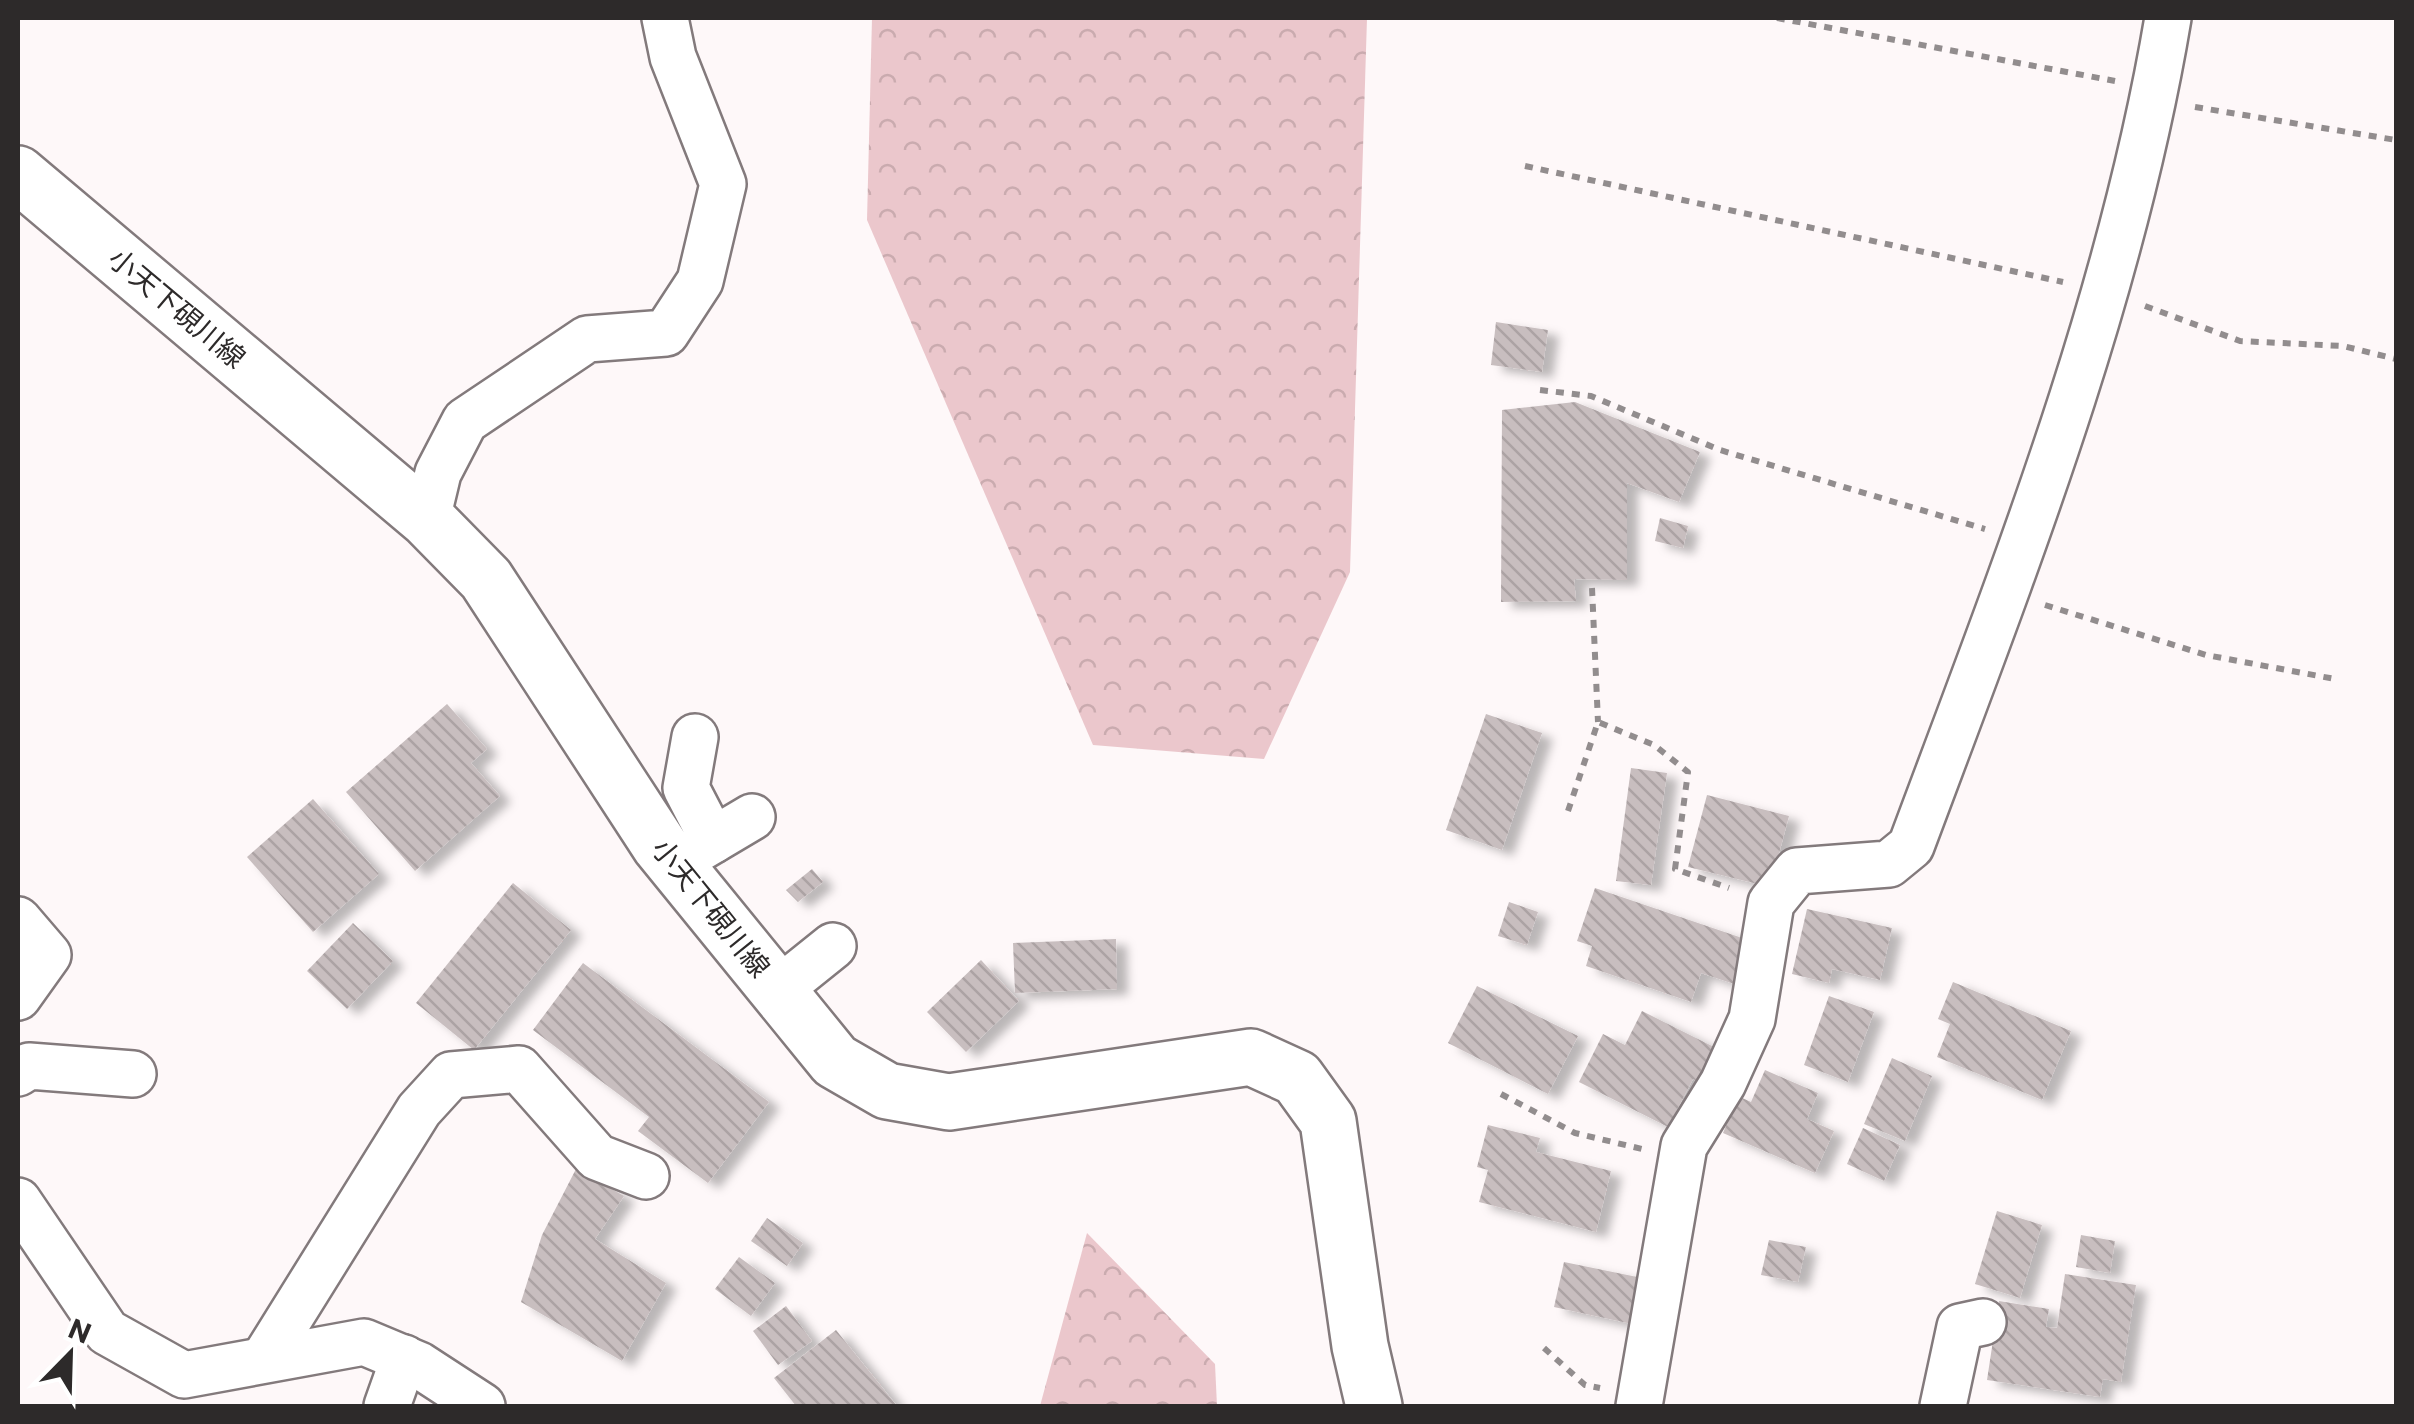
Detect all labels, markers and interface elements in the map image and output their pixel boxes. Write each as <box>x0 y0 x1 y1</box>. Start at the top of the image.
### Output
street label: 小天下硯川線 <box>102 240 253 374</box>
street label: 小天下硯川線 <box>646 831 778 983</box>
north arrow <box>20 1304 120 1404</box>
text: N <box>64 1310 96 1350</box>

